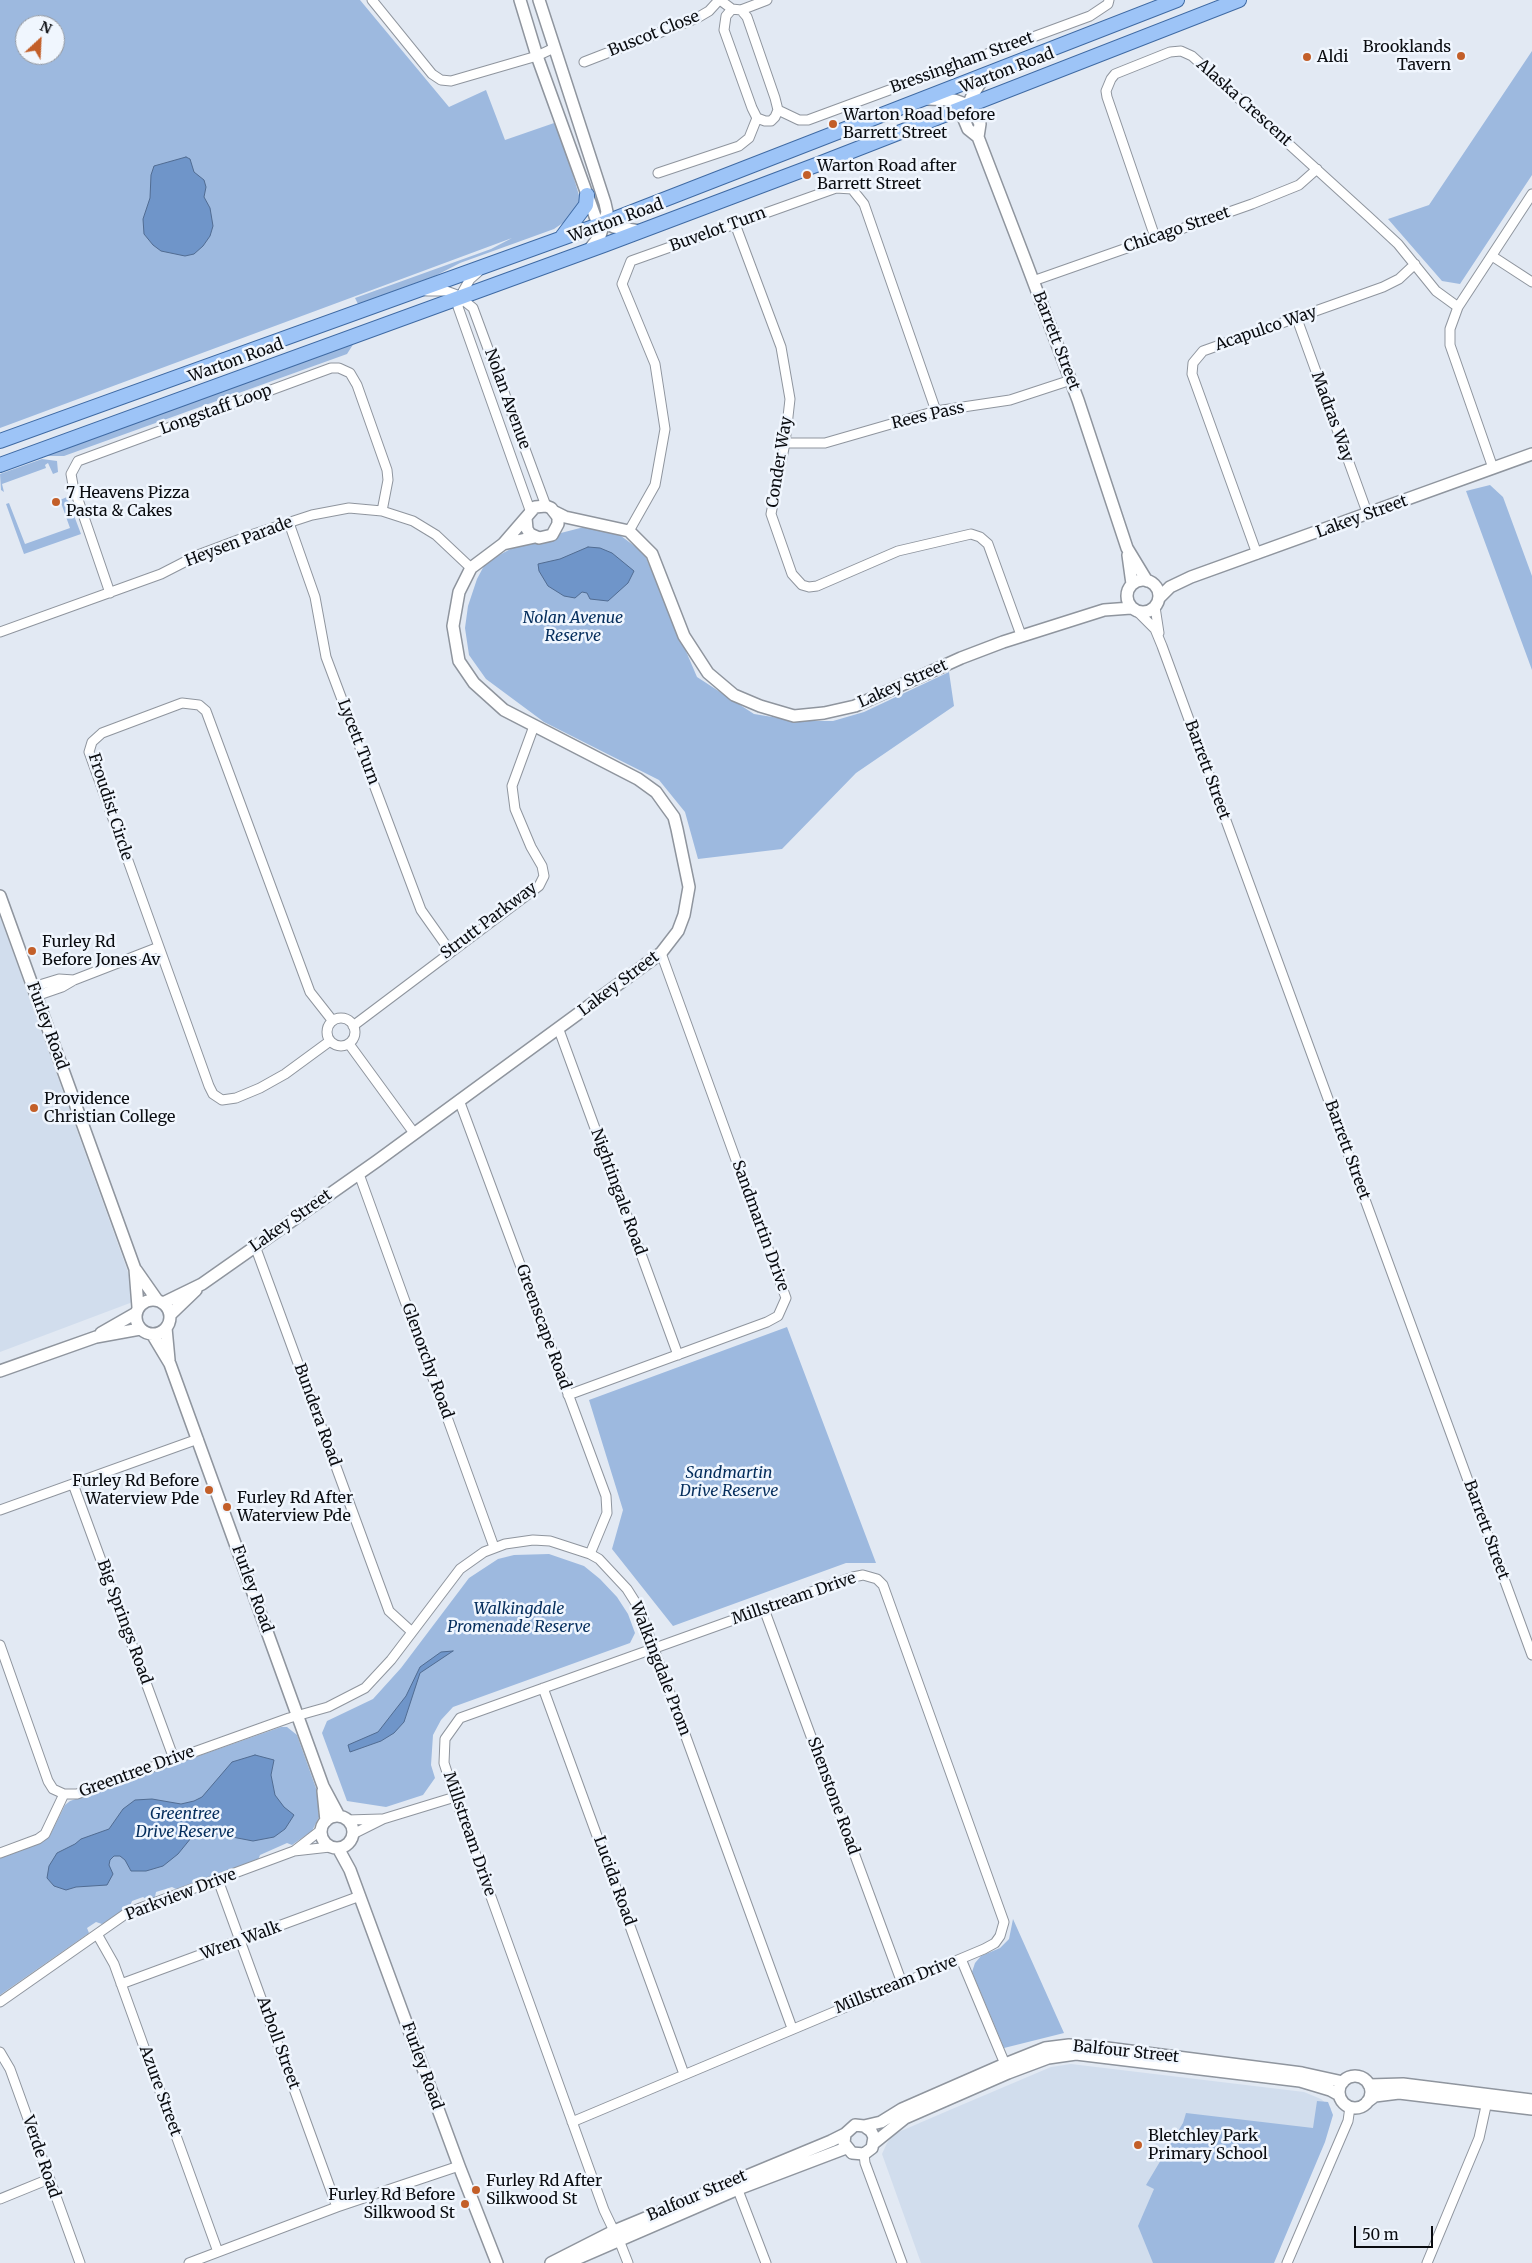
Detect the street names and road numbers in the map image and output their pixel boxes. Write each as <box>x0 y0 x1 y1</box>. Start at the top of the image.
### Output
street label: Buscot Close <box>606 7 702 61</box>
street label: Bressingham Street <box>888 28 1036 98</box>
street label: Warton Road <box>957 44 1057 98</box>
street label: Alaska Crescent <box>1192 55 1296 151</box>
street label: Warton Road <box>566 195 666 247</box>
street label: Chicago Street <box>1121 203 1233 257</box>
street label: Buvelot Turn <box>667 204 769 256</box>
street label: Barrett Street <box>1028 289 1084 393</box>
street label: Acapulco Way <box>1213 303 1319 355</box>
street label: Warton Road <box>186 335 286 387</box>
street label: Nolan Avenue <box>480 346 534 452</box>
street label: Madras Way <box>1307 369 1357 465</box>
street label: Longstaff Loop <box>158 381 274 439</box>
street label: Rees Pass <box>890 398 966 434</box>
street label: Conder Way <box>763 415 797 509</box>
street label: Lakey Street <box>1314 492 1410 542</box>
street label: Heysen Parade <box>183 513 295 571</box>
street label: Lakey Street <box>855 656 951 712</box>
street label: Lycett Turn <box>333 697 383 787</box>
street label: Barrett Street <box>1180 718 1234 822</box>
street label: Froudist Circle <box>84 751 136 863</box>
street label: Strutt Parkway <box>437 878 541 964</box>
street label: Lakey Street <box>575 947 663 1021</box>
street label: Furley Road <box>22 980 72 1072</box>
street label: Barrett Street <box>1320 1098 1374 1202</box>
street label: Nightingale Road <box>586 1126 650 1258</box>
street label: Sandmartin Drive <box>727 1158 793 1294</box>
street label: Lakey Street <box>246 1186 336 1256</box>
street label: Greenscape Road <box>512 1262 574 1392</box>
street label: Glenorchy Road <box>397 1301 457 1421</box>
street label: Bundera Road <box>290 1361 344 1469</box>
street label: Barrett Street <box>1459 1478 1513 1582</box>
street label: Furley Road <box>227 1543 277 1635</box>
street label: Big Springs Road <box>93 1557 155 1687</box>
street label: Millstream Drive <box>729 1569 859 1629</box>
street label: Walkingdale Prom <box>626 1599 694 1739</box>
street label: Shenstone Road <box>803 1735 863 1857</box>
street label: Greentree Drive <box>77 1742 197 1802</box>
street label: Millstream Drive <box>439 1769 499 1899</box>
street label: Lucida Road <box>589 1834 639 1928</box>
street label: Parkview Drive <box>123 1865 239 1925</box>
street label: Wren Walk <box>198 1918 284 1964</box>
street label: Millstream Drive <box>832 1952 960 2018</box>
street label: Arboll Street <box>252 1994 304 2092</box>
street label: Furley Road <box>397 2020 447 2112</box>
street label: Balfour Street <box>1072 2037 1180 2067</box>
street label: Azure Street <box>135 2043 185 2139</box>
street label: Verde Road <box>18 2113 64 2201</box>
street label: Balfour Street <box>644 2166 750 2226</box>

